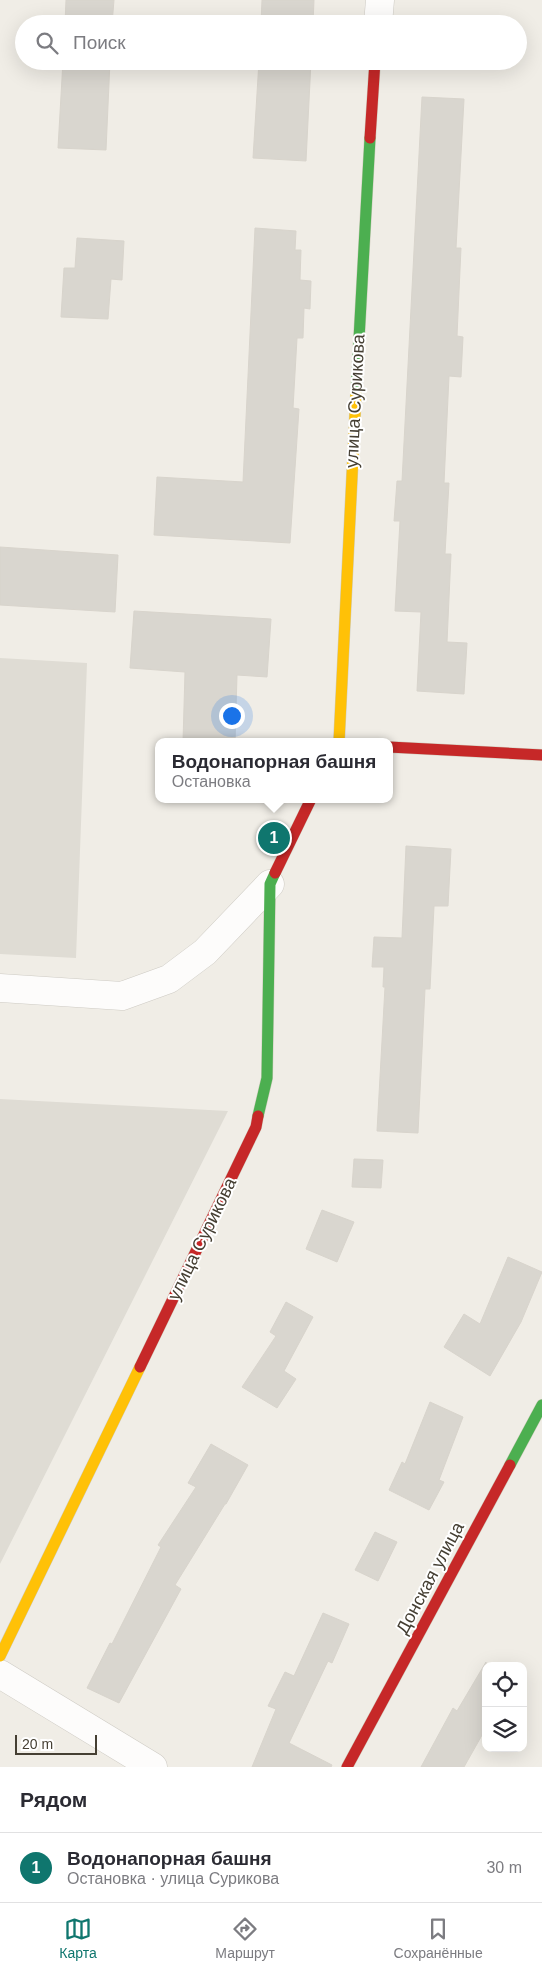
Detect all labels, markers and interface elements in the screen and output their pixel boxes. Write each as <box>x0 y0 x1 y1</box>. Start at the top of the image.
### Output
search box <box>15 15 527 70</box>
icon: search <box>33 29 61 57</box>
text: Поиск <box>73 32 126 53</box>
street label: улица Сурикова <box>342 333 369 468</box>
your location <box>219 703 245 729</box>
popup <box>155 738 393 803</box>
text: Водонапорная башня <box>172 751 376 772</box>
text: Остановка <box>172 773 251 790</box>
pin: 1 <box>258 819 290 857</box>
street label: улица Сурикова <box>164 1174 241 1304</box>
street label: Донская улица <box>392 1518 468 1637</box>
map controls <box>482 1662 527 1752</box>
button: locate <box>482 1662 527 1707</box>
button: layers <box>482 1707 527 1752</box>
scale bar <box>15 1732 98 1755</box>
text: 20 m <box>22 1736 53 1752</box>
text: Рядом <box>20 1788 87 1811</box>
text: Водонапорная башня <box>67 1848 272 1869</box>
text: 1 <box>32 1859 40 1876</box>
text: 30 m <box>486 1859 522 1876</box>
text: Остановка · улица Сурикова <box>67 1870 279 1887</box>
tab: Карта <box>59 1915 97 1961</box>
tab: Маршрут <box>215 1915 275 1961</box>
tab: Сохранённые <box>394 1915 483 1961</box>

